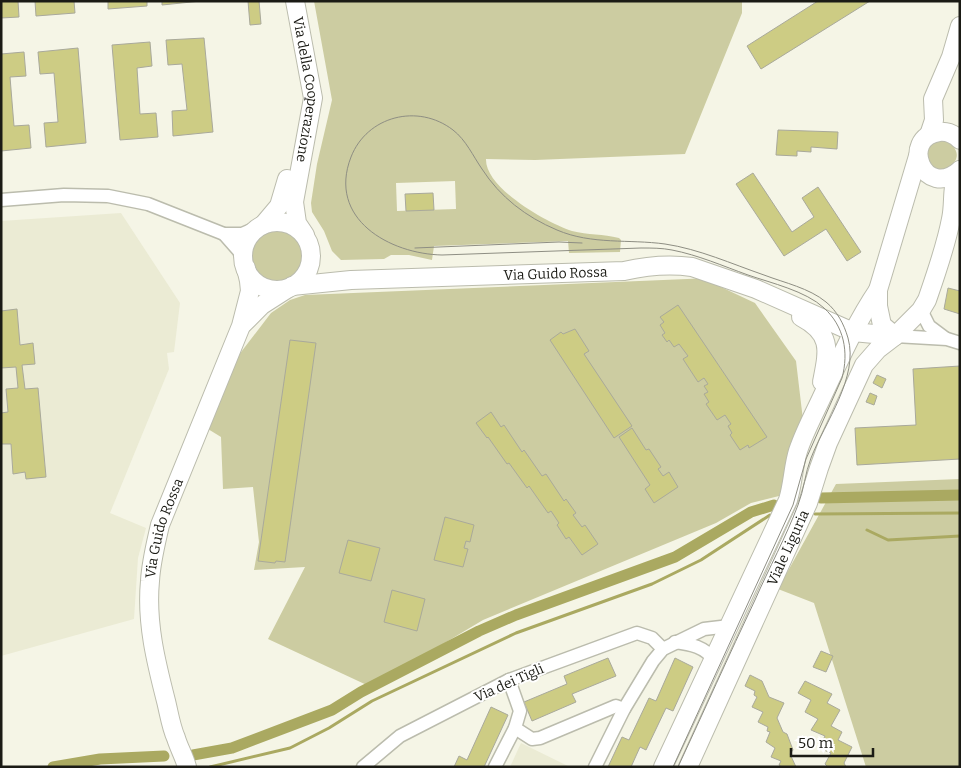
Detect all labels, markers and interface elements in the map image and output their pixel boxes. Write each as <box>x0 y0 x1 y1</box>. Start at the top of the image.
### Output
street label: Via della Cooperazione <box>290 15 321 164</box>
street label: Via Guido Rossa <box>503 263 608 283</box>
street label: Via Guido Rossa <box>142 475 187 579</box>
street label: Viale Liguria <box>763 507 812 588</box>
street label: Via dei Tigli <box>472 660 546 706</box>
scale bar <box>791 726 874 758</box>
text: 50 m <box>798 734 834 752</box>

